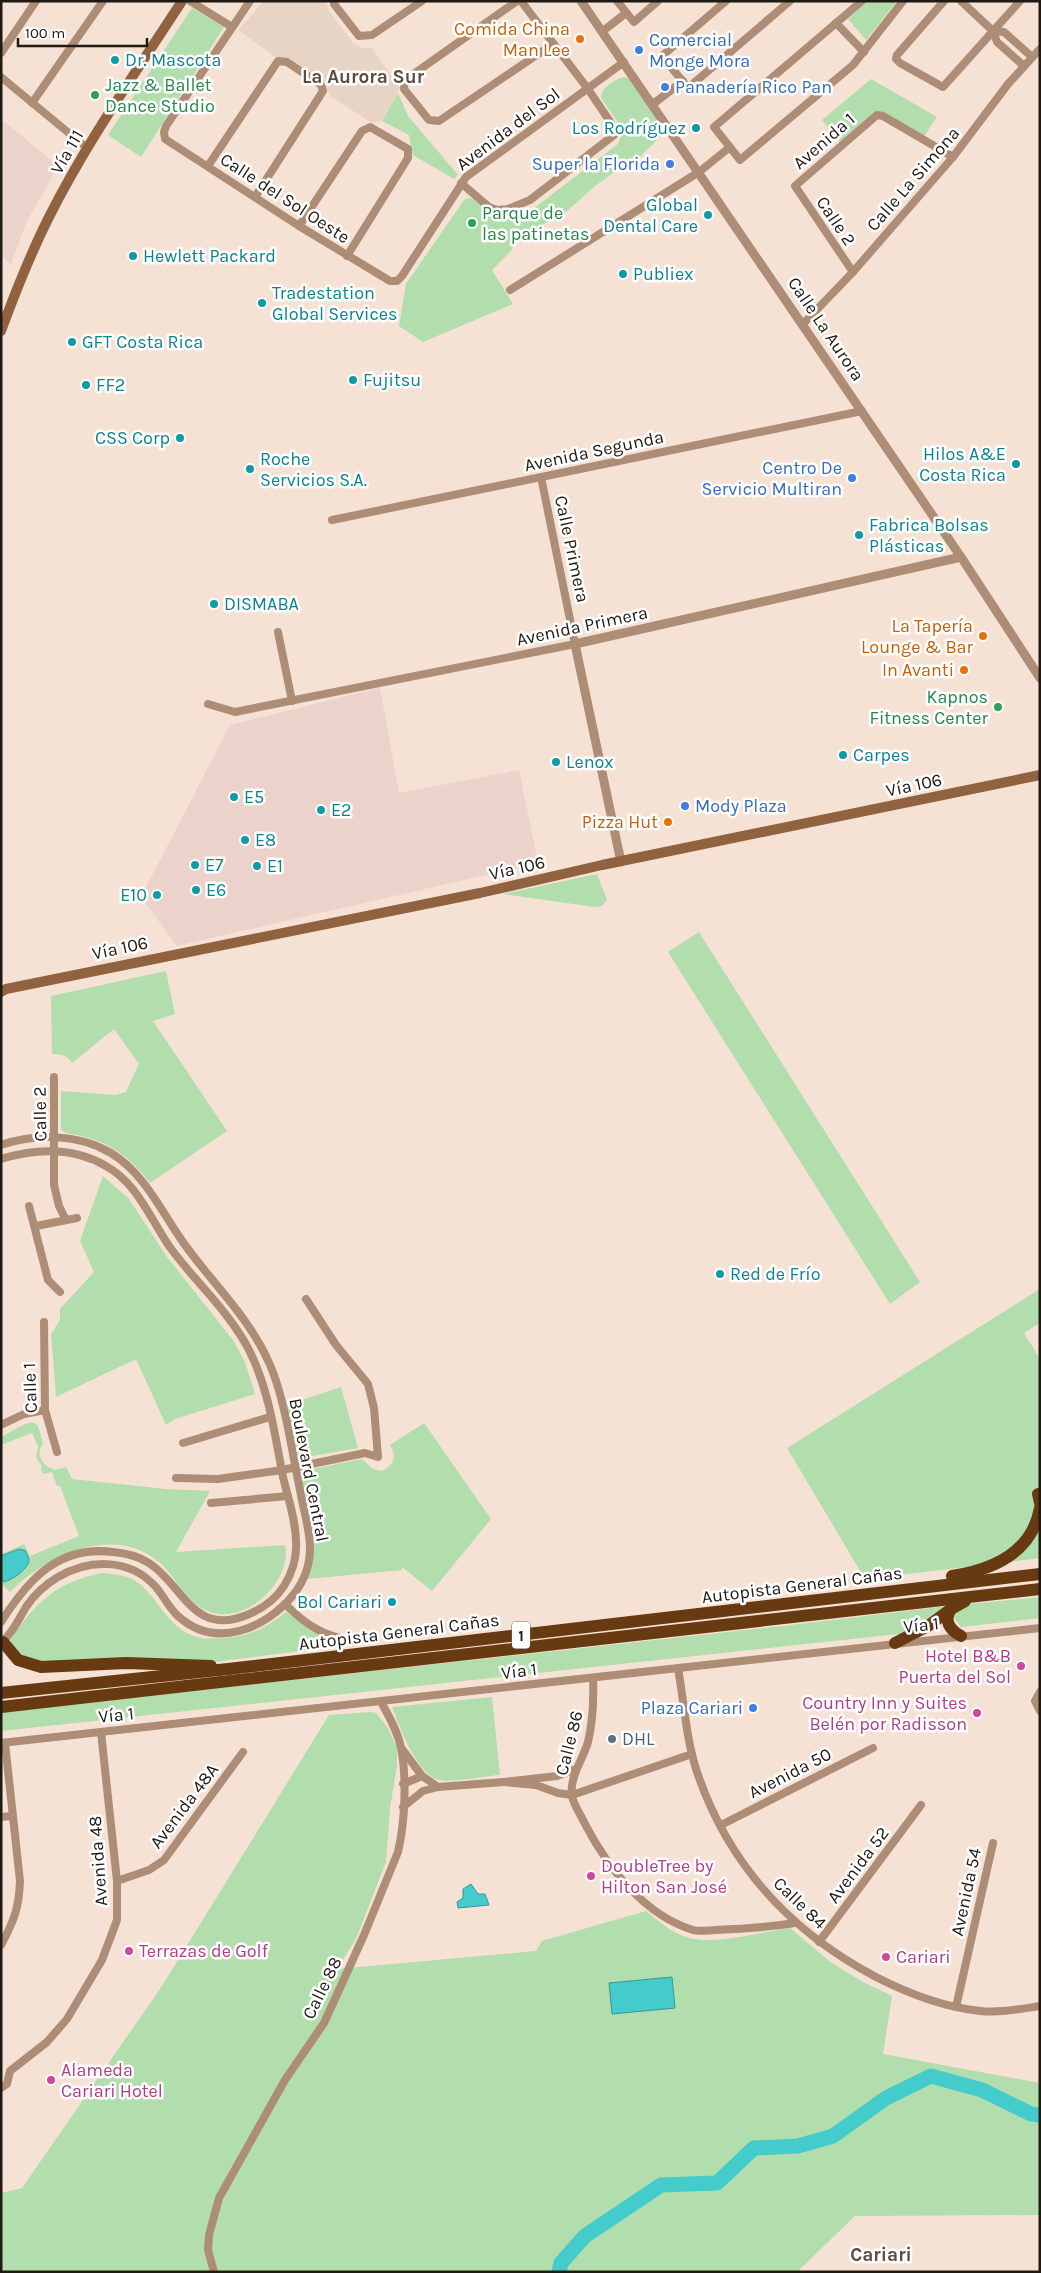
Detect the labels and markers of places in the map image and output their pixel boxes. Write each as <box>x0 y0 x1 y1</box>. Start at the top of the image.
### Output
place label: Comida China Man Lee <box>454 18 570 61</box>
place label: Comercial Monge Mora <box>649 29 750 72</box>
marker: Comida China Man Lee <box>574 33 586 45</box>
marker: Comercial Monge Mora <box>633 44 645 56</box>
place label: Dr. Mascota <box>125 49 221 71</box>
marker: Dr. Mascota <box>109 54 121 66</box>
place label: Jazz & Ballet Dance Studio <box>105 74 215 117</box>
place label: Panadería Rico Pan <box>675 76 832 98</box>
marker: Panadería Rico Pan <box>659 81 671 93</box>
marker: Jazz & Ballet Dance Studio <box>89 89 101 101</box>
place label: Los Rodríguez <box>572 117 686 139</box>
marker: Los Rodríguez <box>690 122 702 134</box>
place label: Super la Florida <box>532 153 660 175</box>
marker: Super la Florida <box>664 158 676 170</box>
place label: Global Dental Care <box>603 194 698 237</box>
place label: Parque de las patinetas <box>482 202 590 245</box>
marker: Global Dental Care <box>702 209 714 221</box>
marker: Parque de las patinetas <box>466 217 478 229</box>
place label: Hewlett Packard <box>143 245 276 267</box>
marker: Hewlett Packard <box>127 250 139 262</box>
place label: Publiex <box>633 263 693 285</box>
marker: Publiex <box>617 268 629 280</box>
place label: Tradestation Global Services <box>272 282 397 325</box>
marker: Tradestation Global Services <box>256 297 268 309</box>
place label: GFT Costa Rica <box>82 331 203 353</box>
marker: GFT Costa Rica <box>66 336 78 348</box>
place label: Fujitsu <box>363 369 421 391</box>
place label: FF2 <box>96 374 125 396</box>
marker: Fujitsu <box>347 374 359 386</box>
marker: FF2 <box>80 379 92 391</box>
place label: CSS Corp <box>95 427 170 449</box>
marker: CSS Corp <box>174 432 186 444</box>
place label: Hilos A&E Costa Rica <box>919 443 1006 486</box>
place label: Roche Servicios S.A. <box>260 448 367 491</box>
place label: Centro De Servicio Multiran <box>702 457 842 500</box>
marker: Hilos A&E Costa Rica <box>1010 458 1022 470</box>
marker: Roche Servicios S.A. <box>244 463 256 475</box>
marker: Centro De Servicio Multiran <box>846 472 858 484</box>
place label: Fabrica Bolsas Plásticas <box>869 514 989 557</box>
marker: Fabrica Bolsas Plásticas <box>853 529 865 541</box>
place label: DISMABA <box>224 593 299 615</box>
marker: DISMABA <box>208 598 220 610</box>
place label: La Tapería Lounge & Bar <box>861 615 973 658</box>
marker: La Tapería Lounge & Bar <box>977 630 989 642</box>
place label: In Avanti <box>882 659 954 681</box>
marker: In Avanti <box>958 664 970 676</box>
place label: Kapnos Fitness Center <box>869 686 988 729</box>
marker: Kapnos Fitness Center <box>992 701 1004 713</box>
place label: Carpes <box>853 744 910 766</box>
marker: Carpes <box>837 749 849 761</box>
place label: Lenox <box>566 751 614 773</box>
marker: Lenox <box>550 756 562 768</box>
place label: E5 <box>244 786 264 808</box>
marker: E5 <box>228 791 240 803</box>
place label: Mody Plaza <box>695 795 787 817</box>
place label: E2 <box>331 799 352 821</box>
marker: Mody Plaza <box>679 800 691 812</box>
marker: E2 <box>315 804 327 816</box>
place label: Pizza Hut <box>582 811 658 833</box>
marker: Pizza Hut <box>662 816 674 828</box>
place label: E8 <box>255 829 276 851</box>
marker: E8 <box>239 834 251 846</box>
place label: E7 <box>205 854 224 876</box>
place label: E1 <box>267 855 283 877</box>
marker: E7 <box>189 859 201 871</box>
marker: E1 <box>251 860 263 872</box>
place label: E6 <box>206 879 226 901</box>
place label: E10 <box>120 884 147 906</box>
marker: E6 <box>190 884 202 896</box>
marker: E10 <box>151 889 163 901</box>
place label: Red de Frío <box>730 1263 821 1285</box>
marker: Red de Frío <box>714 1268 726 1280</box>
place label: Bol Cariari <box>297 1591 382 1613</box>
marker: Bol Cariari <box>386 1596 398 1608</box>
place label: Hotel B&B Puerta del Sol <box>898 1645 1011 1688</box>
marker: Hotel B&B Puerta del Sol <box>1015 1660 1027 1672</box>
place label: Country Inn y Suites Belén por Radisson <box>802 1692 967 1735</box>
place label: Plaza Cariari <box>641 1697 743 1719</box>
marker: Plaza Cariari <box>747 1702 759 1714</box>
marker: Country Inn y Suites Belén por Radisson <box>971 1707 983 1719</box>
place label: DHL <box>622 1728 655 1750</box>
marker: DHL <box>606 1733 618 1745</box>
place label: DoubleTree by Hilton San José <box>601 1855 727 1898</box>
marker: DoubleTree by Hilton San José <box>585 1870 597 1882</box>
place label: Terrazas de Golf <box>139 1940 269 1962</box>
marker: Terrazas de Golf <box>123 1945 135 1957</box>
place label: Cariari <box>896 1946 951 1968</box>
marker: Cariari <box>880 1951 892 1963</box>
place label: Alameda Cariari Hotel <box>61 2059 163 2102</box>
marker: Alameda Cariari Hotel <box>45 2074 57 2086</box>

